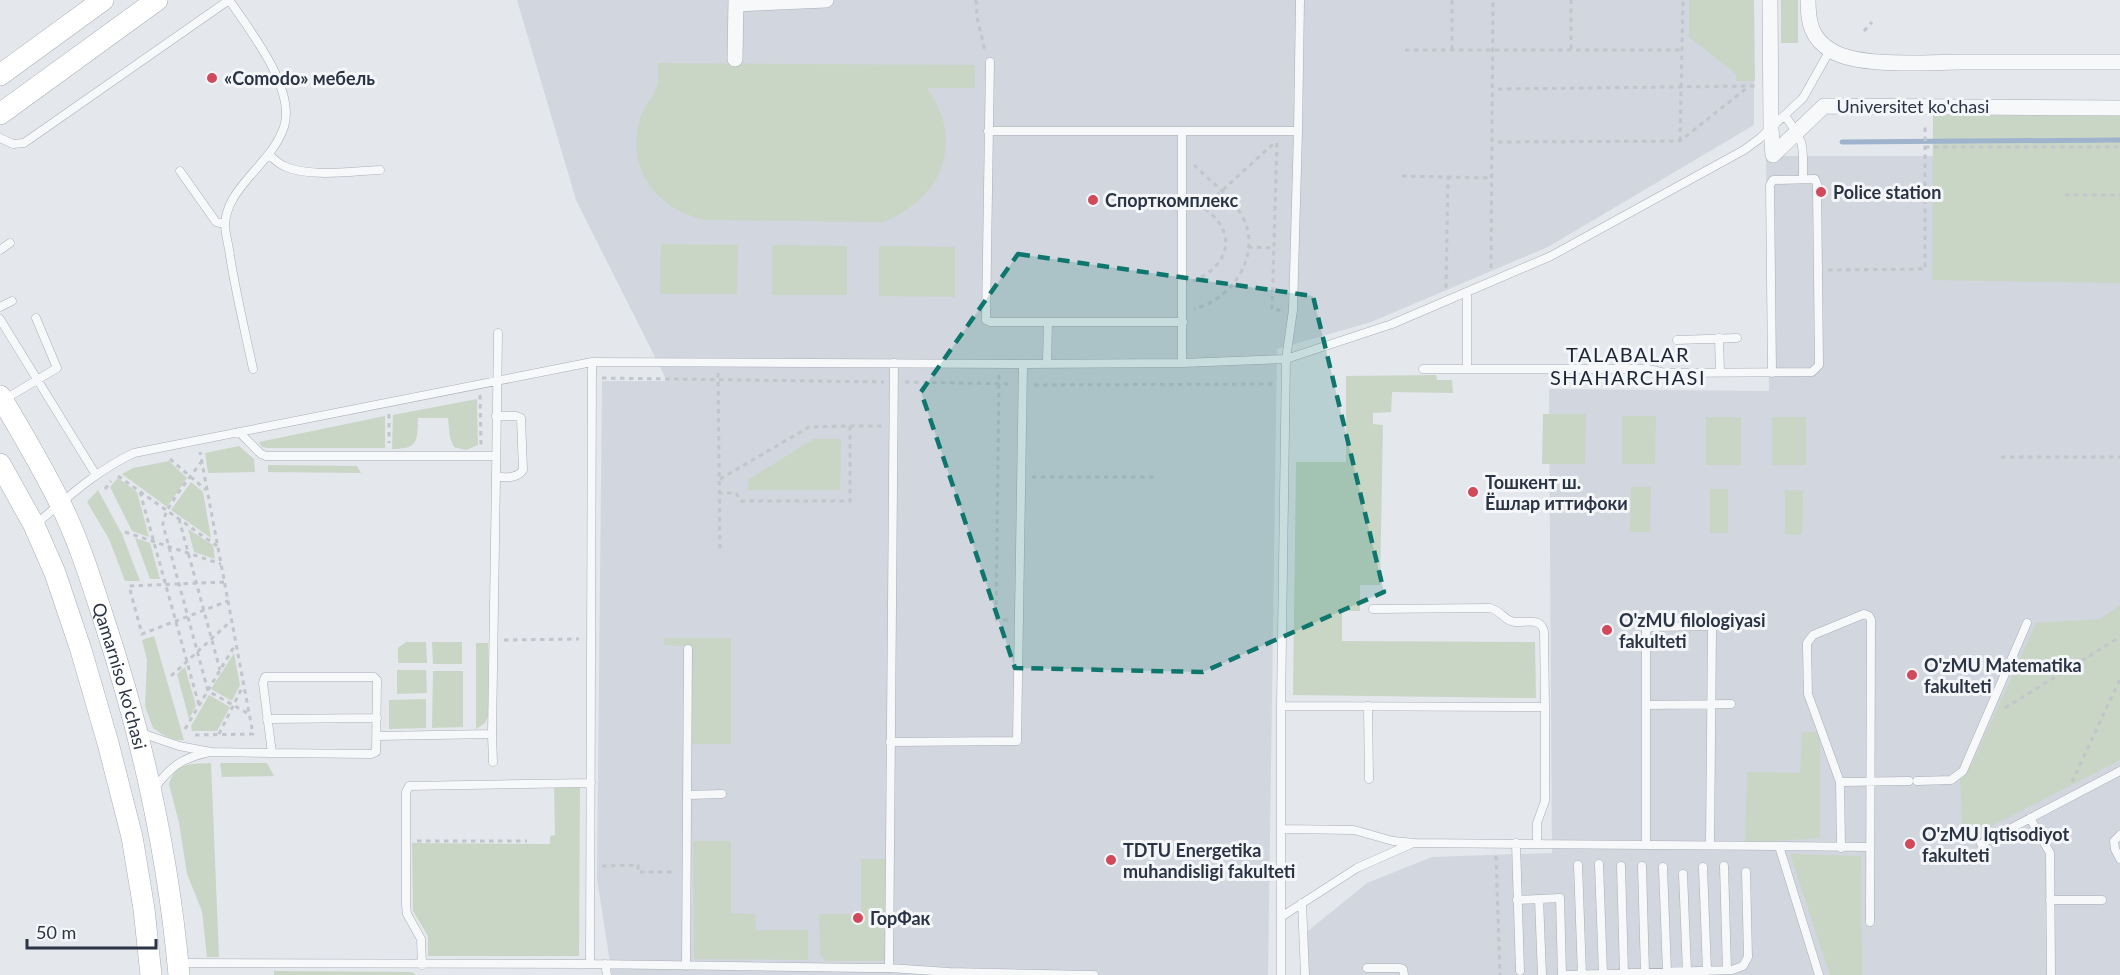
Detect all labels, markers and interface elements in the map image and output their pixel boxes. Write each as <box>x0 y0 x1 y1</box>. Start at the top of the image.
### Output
place label: «Comodo» мебель <box>224 67 375 89</box>
marker: «Comodo» мебель <box>205 71 219 85</box>
street label: Universitet ko'chasi <box>1837 95 1989 117</box>
place label: Police station <box>1833 181 1941 203</box>
marker: Police station <box>1814 185 1828 199</box>
place label: Спорткомплекс <box>1105 189 1238 211</box>
marker: Спорткомплекс <box>1086 193 1100 207</box>
district label: TALABALAR SHAHARCHASI <box>1550 342 1706 389</box>
place label: Тошкент ш. Ёшлар иттифоки <box>1485 471 1628 514</box>
marker: Тошкент ш. Ёшлар иттифоки <box>1466 485 1480 499</box>
street label: Qamarniso ko'chasi <box>88 600 152 752</box>
place label: O'zMU filologiyasi fakulteti <box>1619 609 1766 652</box>
marker: O'zMU filologiyasi fakulteti <box>1600 623 1614 637</box>
place label: O'zMU Matematika fakulteti <box>1924 654 2082 697</box>
marker: O'zMU Matematika fakulteti <box>1905 668 1919 682</box>
place label: O'zMU Iqtisodiyot fakulteti <box>1922 823 2069 866</box>
marker: O'zMU Iqtisodiyot fakulteti <box>1903 837 1917 851</box>
place label: TDTU Energetika muhandisligi fakulteti <box>1123 839 1295 882</box>
marker: TDTU Energetika muhandisligi fakulteti <box>1104 853 1118 867</box>
place label: ГорФак <box>870 907 931 929</box>
marker: ГорФак <box>851 911 865 925</box>
scale bar <box>27 912 156 950</box>
text: 50 m <box>36 921 76 943</box>

